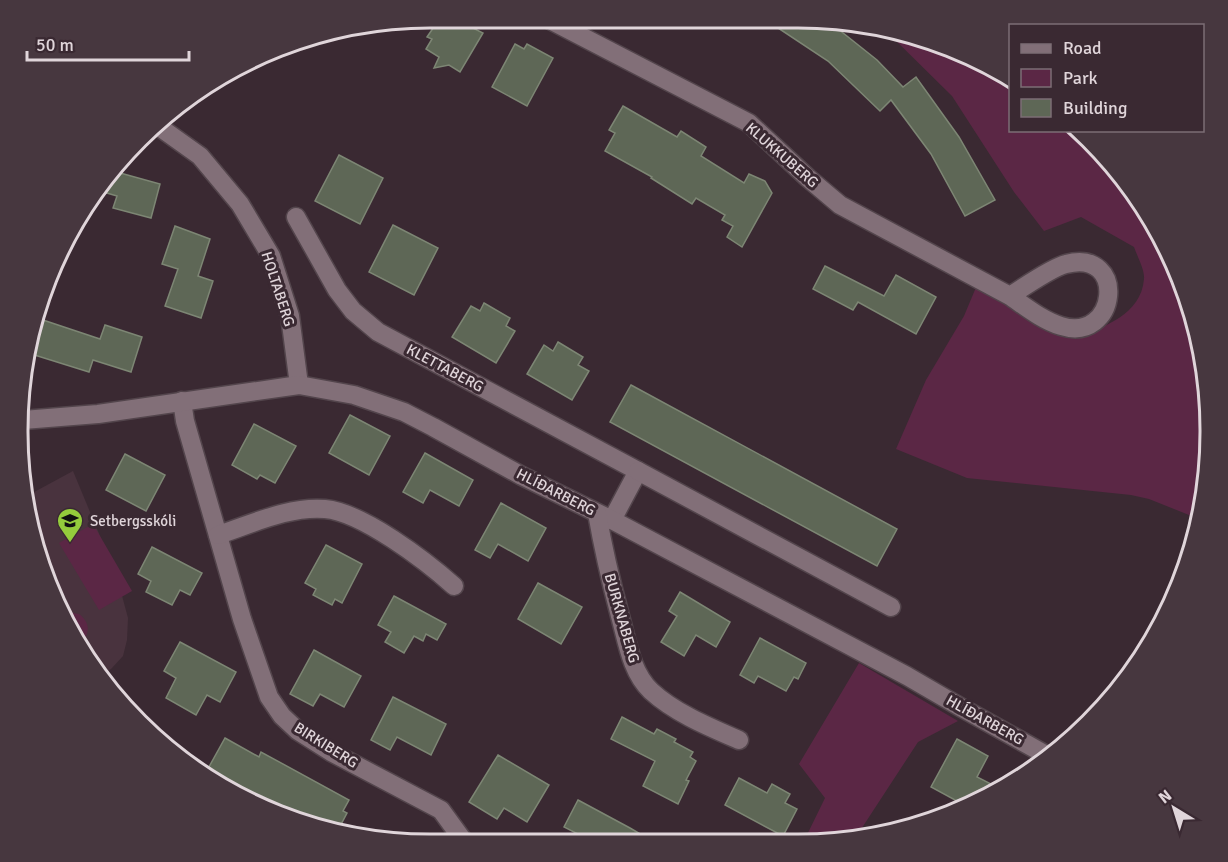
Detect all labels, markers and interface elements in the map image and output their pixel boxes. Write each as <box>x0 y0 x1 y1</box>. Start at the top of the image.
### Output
scale bar <box>27 24 189 62</box>
legend <box>1009 24 1204 132</box>
text: 50 m <box>36 34 74 56</box>
text: Road <box>1063 37 1102 59</box>
text: Park <box>1063 67 1098 89</box>
text: Building <box>1063 97 1127 119</box>
street label: KLUKKUBERG <box>742 119 822 191</box>
street label: HOLTABERG <box>257 249 299 329</box>
street label: KLETTABERG <box>403 340 487 396</box>
street label: HLÍÐARBERG <box>514 464 599 520</box>
school or university icon: Setbergsskóli <box>55 506 85 544</box>
place label: Setbergsskóli <box>90 512 176 530</box>
street label: BURKNABERG <box>601 571 643 665</box>
street label: HLÍÐARBERG <box>943 690 1028 749</box>
street label: BIRKIBERG <box>291 718 361 772</box>
north arrow <box>1144 778 1204 838</box>
text: N <box>1155 786 1176 808</box>

